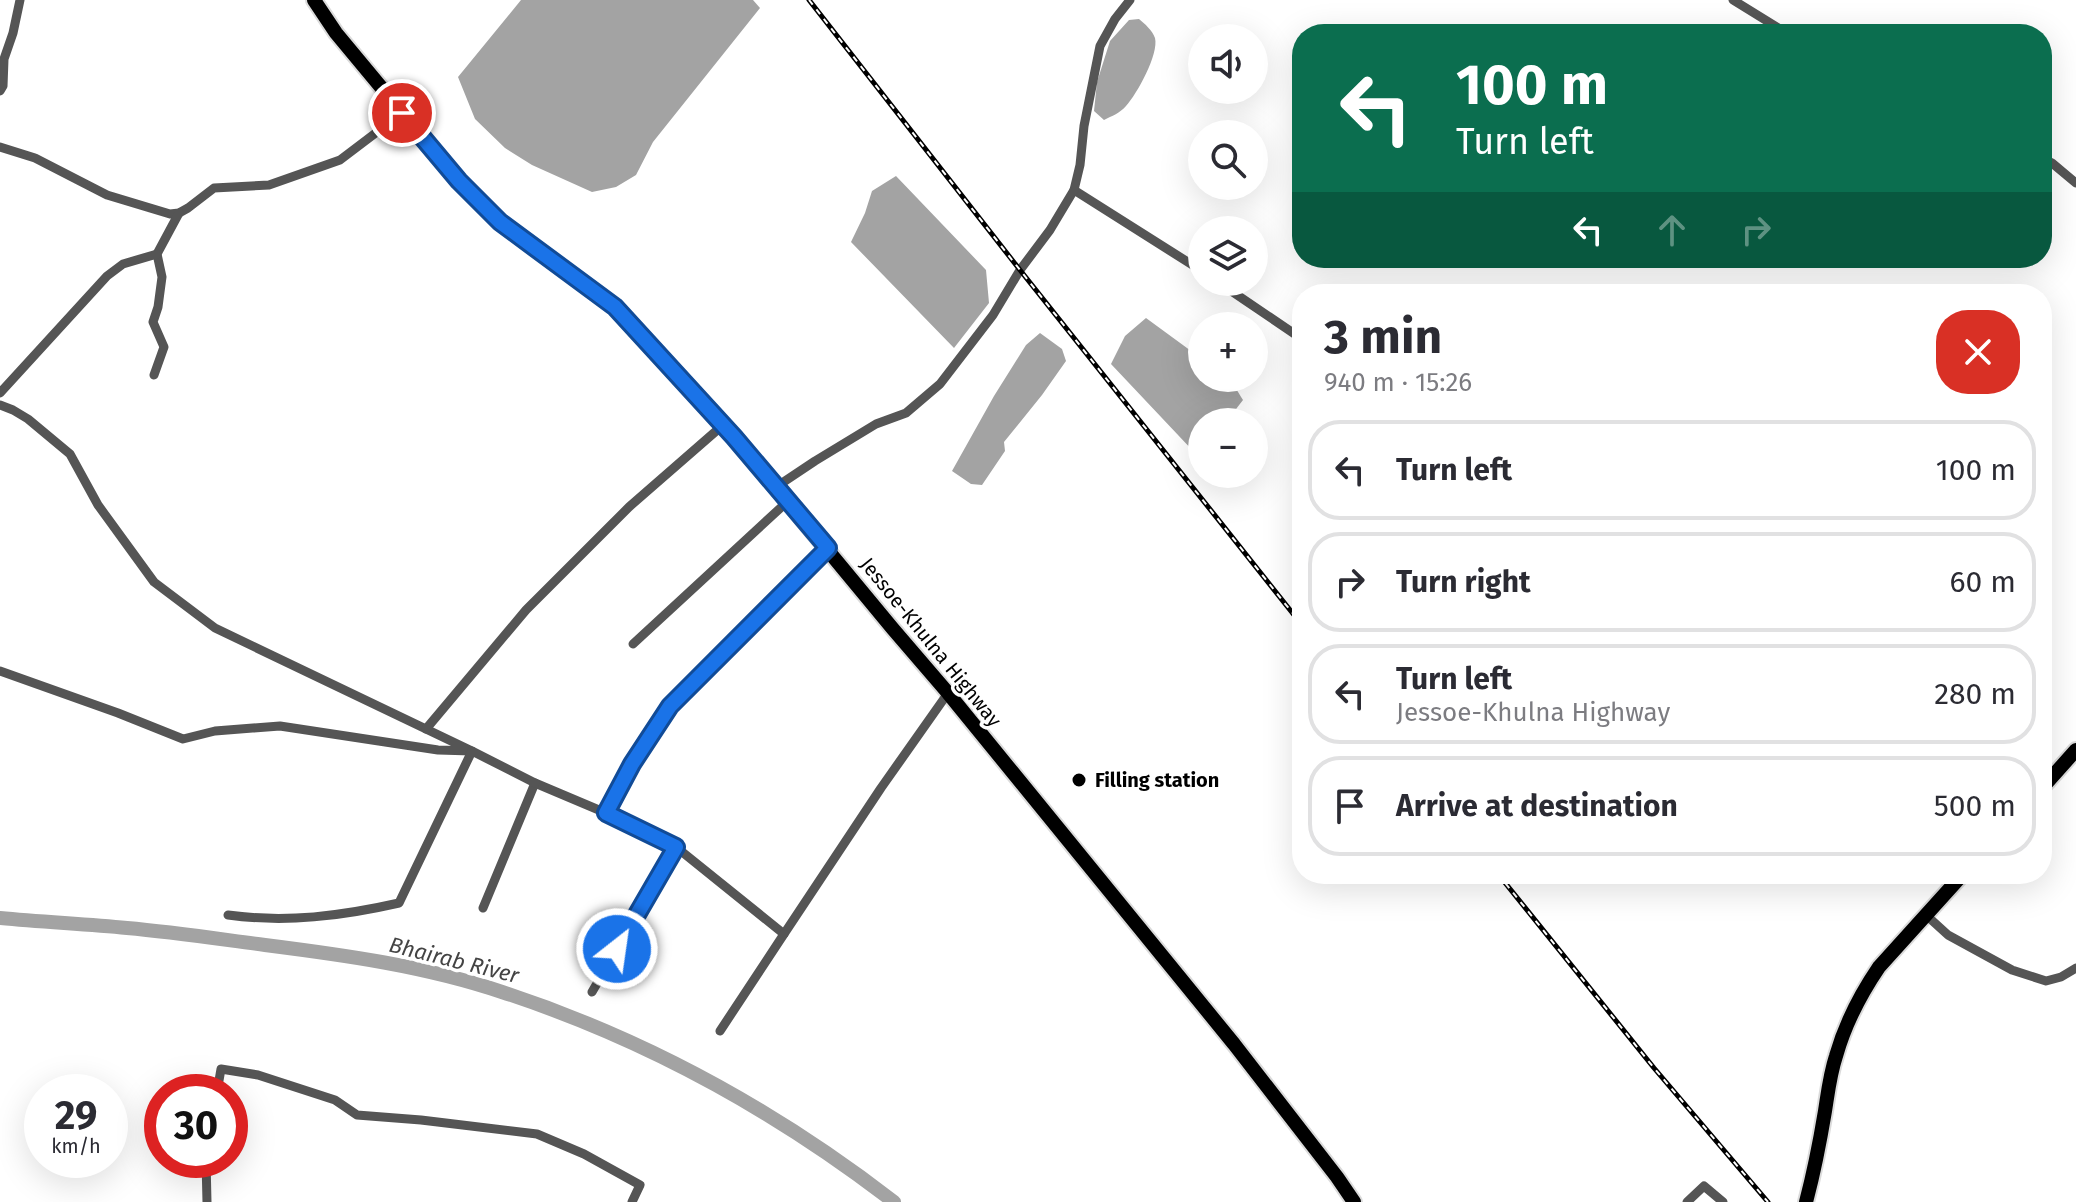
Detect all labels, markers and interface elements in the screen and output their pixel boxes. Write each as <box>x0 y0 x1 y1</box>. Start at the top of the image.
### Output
map controls <box>1188 24 1268 488</box>
button: sound <box>1188 24 1268 104</box>
text: 100 m <box>1456 52 1608 119</box>
icon: left <box>1324 56 1428 160</box>
pin <box>368 79 436 147</box>
icon: arrive <box>380 91 424 135</box>
button: search <box>1188 120 1268 200</box>
text: Turn left <box>1456 120 1594 164</box>
icon: left <box>1566 208 1610 252</box>
icon: ahead <box>1650 208 1694 252</box>
icon: right <box>1734 208 1778 252</box>
button: layers <box>1188 216 1268 296</box>
text: 3 min <box>1324 308 1442 366</box>
button: close <box>1936 310 2020 394</box>
button: + <box>1188 312 1268 392</box>
text: 940 m · 15:26 <box>1324 367 1472 398</box>
button: − <box>1188 408 1268 488</box>
icon: left <box>1328 448 1372 492</box>
text: Turn left <box>1396 452 1512 488</box>
text: 100 m <box>1936 452 2016 488</box>
street label: Jessoe-Khulna Highway <box>855 552 1007 732</box>
icon: right <box>1328 560 1372 604</box>
text: Turn right <box>1396 564 1531 600</box>
text: 60 m <box>1950 564 2016 600</box>
text: Turn left <box>1396 661 1512 697</box>
icon: left <box>1328 672 1372 716</box>
text: 280 m <box>1934 676 2016 712</box>
text: Jessoe-Khulna Highway <box>1396 697 1670 728</box>
place label: Filling station <box>1095 768 1219 792</box>
marker: Filling station <box>1070 771 1088 789</box>
icon: arrive <box>1328 784 1372 828</box>
text: Arrive at destination <box>1396 788 1678 824</box>
text: 500 m <box>1934 788 2016 824</box>
position arrow <box>575 907 659 991</box>
water label: Bhairab River <box>386 931 522 989</box>
speed limit sign: 30 <box>144 1074 248 1178</box>
text: 29 <box>55 1092 97 1140</box>
text: km/h <box>51 1134 101 1158</box>

